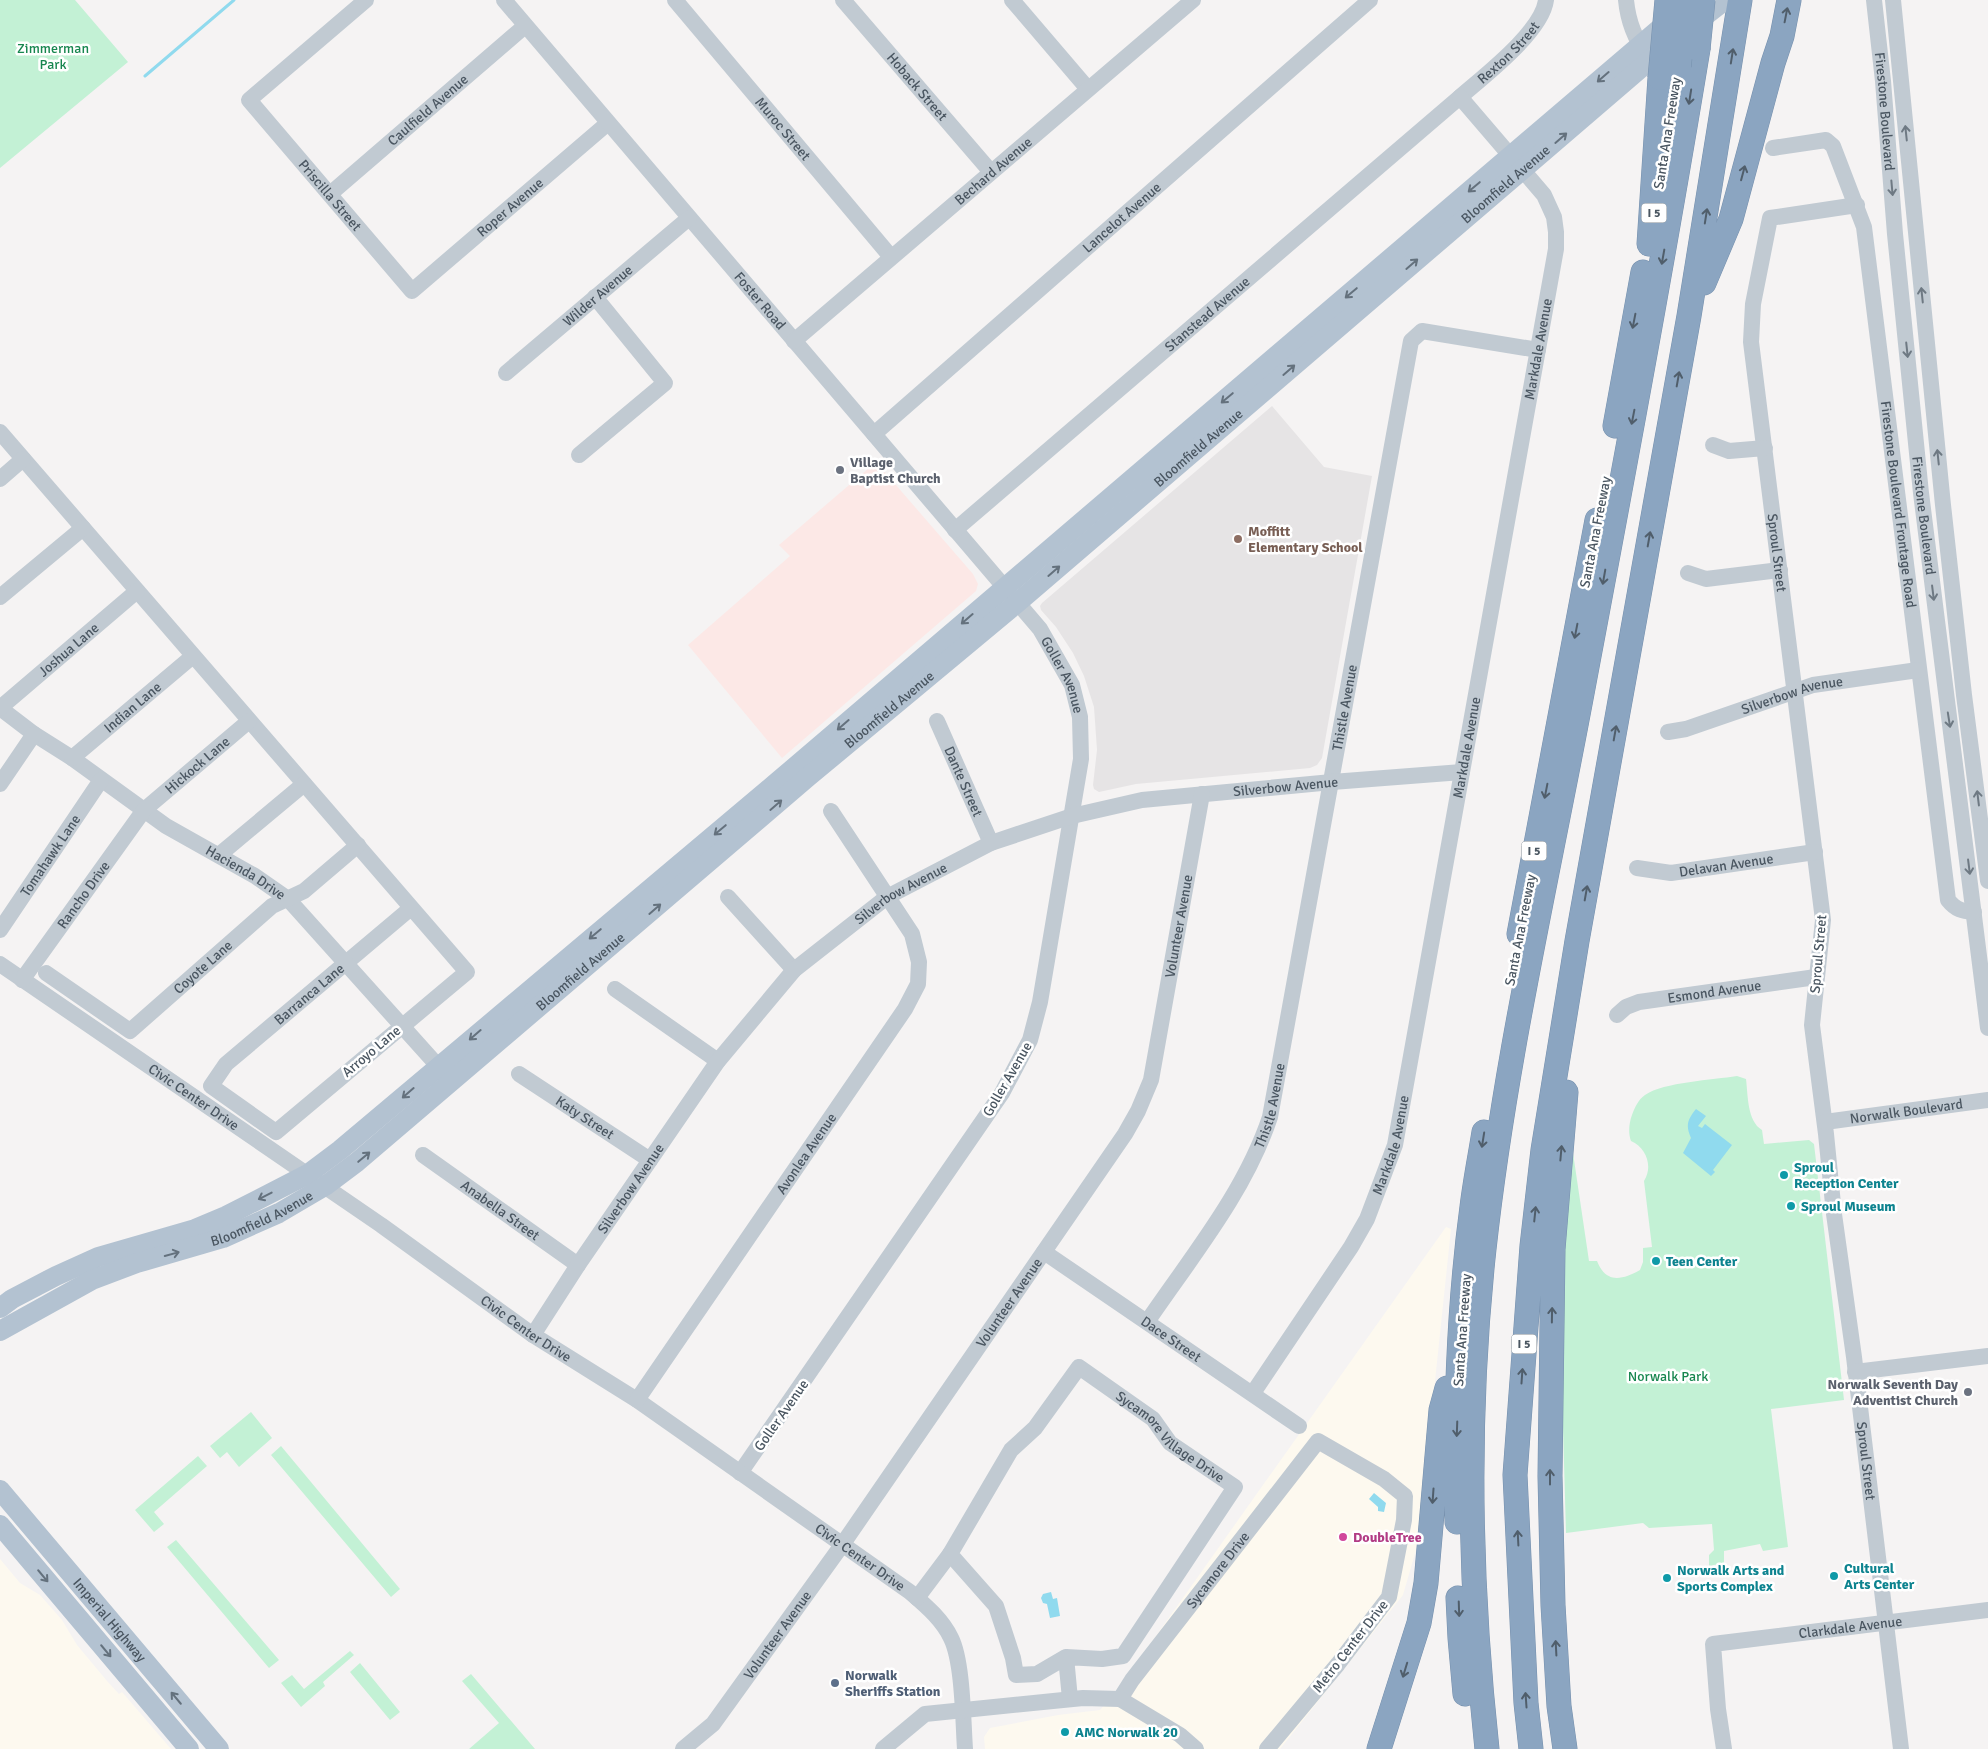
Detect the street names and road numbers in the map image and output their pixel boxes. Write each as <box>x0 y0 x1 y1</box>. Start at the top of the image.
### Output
street label: Rexton Street <box>1474 18 1543 88</box>
street label: Hoback Street <box>883 49 951 124</box>
street label: Firestone Boulevard <box>1871 51 1898 171</box>
street label: Caulfield Avenue <box>384 71 472 149</box>
street label: Santa Ana Freeway <box>1650 75 1685 190</box>
street label: Muroc Street <box>751 94 814 164</box>
street label: Bechard Avenue <box>951 133 1036 209</box>
street label: Bloomfield Avenue <box>1458 142 1554 227</box>
street label: Priscilla Street <box>295 156 365 235</box>
street label: Roper Avenue <box>474 174 547 241</box>
street label: Lancelot Avenue <box>1079 179 1165 257</box>
road number: I 5 <box>1642 204 1666 222</box>
street label: Wilder Avenue <box>559 261 636 330</box>
street label: Foster Road <box>731 269 789 333</box>
street label: Stanstead Avenue <box>1161 273 1253 355</box>
street label: Markdale Avenue <box>1521 297 1556 401</box>
street label: Firestone Boulevard Frontage Road <box>1877 400 1919 609</box>
street label: Bloomfield Avenue <box>1150 405 1246 491</box>
street label: Firestone Boulevard <box>1908 456 1939 576</box>
street label: Santa Ana Freeway <box>1576 475 1615 589</box>
street label: Sproul Street <box>1763 513 1790 593</box>
street label: Joshua Lane <box>35 619 102 680</box>
street label: Goller Avenue <box>1037 634 1087 715</box>
street label: Thistle Avenue <box>1329 663 1361 752</box>
street label: Bloomfield Avenue <box>841 668 938 752</box>
street label: Silverbow Avenue <box>1739 673 1844 718</box>
street label: Indian Lane <box>101 679 165 736</box>
street label: Markdale Avenue <box>1449 696 1484 800</box>
street label: Hickock Lane <box>162 733 233 797</box>
street label: Dante Street <box>940 744 986 819</box>
street label: Silverbow Avenue <box>1232 774 1339 800</box>
street label: Tomahawk Lane <box>17 811 84 900</box>
road number: I 5 <box>1522 841 1546 860</box>
street label: Hacienda Drive <box>202 842 289 904</box>
street label: Delavan Avenue <box>1678 850 1774 881</box>
street label: Rancho Drive <box>54 858 114 932</box>
street label: Silverbow Avenue <box>851 859 950 928</box>
street label: Volunteer Avenue <box>1161 873 1196 979</box>
street label: Santa Ana Freeway <box>1501 873 1540 987</box>
street label: Sproul Street <box>1807 914 1830 994</box>
street label: Bloomfield Avenue <box>533 929 629 1015</box>
street label: Coyote Lane <box>170 937 236 998</box>
street label: Barranca Lane <box>271 960 348 1029</box>
street label: Esmond Avenue <box>1666 977 1762 1007</box>
street label: Arroyo Lane <box>339 1022 404 1081</box>
street label: Goller Avenue <box>979 1039 1036 1120</box>
street label: Civic Center Drive <box>145 1060 242 1134</box>
street label: Thistle Avenue <box>1251 1062 1289 1151</box>
street label: Katy Street <box>552 1092 617 1143</box>
street label: Markdale Avenue <box>1369 1094 1413 1197</box>
street label: Norwalk Boulevard <box>1849 1095 1964 1128</box>
street label: Avonlea Avenue <box>773 1110 840 1197</box>
street label: Silverbow Avenue <box>594 1140 668 1237</box>
street label: Anabella Street <box>458 1177 543 1244</box>
street label: Bloomfield Avenue <box>209 1187 316 1250</box>
street label: Volunteer Avenue <box>973 1255 1046 1351</box>
street label: Santa Ana Freeway <box>1450 1273 1475 1387</box>
street label: Civic Center Drive <box>477 1292 574 1366</box>
street label: Dace Street <box>1138 1313 1204 1366</box>
road number: I 5 <box>1512 1335 1536 1354</box>
street label: Goller Avenue <box>751 1376 812 1454</box>
street label: Sycamore Village Drive <box>1112 1388 1228 1486</box>
street label: Sproul Street <box>1853 1421 1879 1501</box>
street label: Civic Center Drive <box>812 1520 908 1595</box>
street label: Sycamore Drive <box>1183 1529 1253 1612</box>
street label: Imperial Highway <box>69 1575 150 1666</box>
street label: Volunteer Avenue <box>740 1588 815 1683</box>
street label: Metro Center Drive <box>1309 1597 1392 1696</box>
street label: Clarkdale Avenue <box>1798 1613 1903 1642</box>

